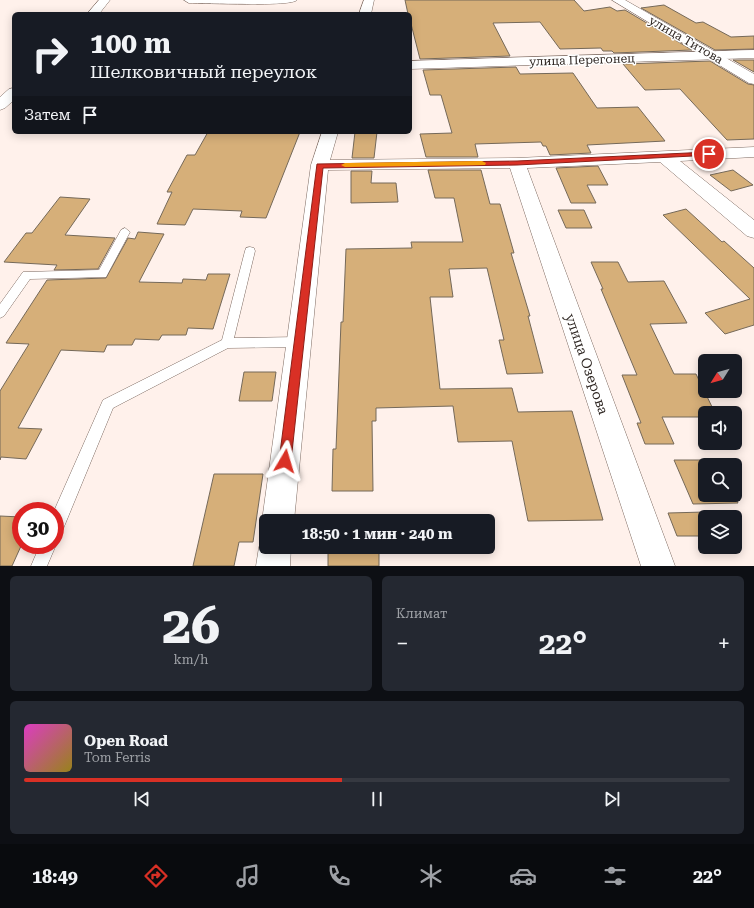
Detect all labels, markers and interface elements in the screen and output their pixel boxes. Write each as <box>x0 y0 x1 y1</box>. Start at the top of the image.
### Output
street label: улица Титова <box>647 13 726 67</box>
text: 100 m <box>90 27 171 60</box>
icon: right <box>24 28 76 80</box>
street label: улица Перегонец <box>529 51 635 69</box>
text: Шелковичный переулок <box>90 61 317 82</box>
icon: arrive <box>79 104 101 126</box>
text: Затем <box>24 106 71 124</box>
pin <box>692 137 726 171</box>
icon: arrive <box>698 143 720 165</box>
street label: улица Озерова <box>562 311 612 417</box>
north arrow <box>698 354 742 398</box>
map controls <box>698 354 742 554</box>
button: sound <box>698 406 742 450</box>
position arrow <box>264 440 306 482</box>
button: search <box>698 458 742 502</box>
speed limit sign: 30 <box>12 502 64 554</box>
button: layers <box>698 510 742 554</box>
text: 18:50 · 1 мин · 240 m <box>301 525 453 543</box>
text: 26 <box>162 595 220 656</box>
text: Климат <box>396 606 447 621</box>
text: 22° <box>539 626 587 661</box>
text: − <box>396 631 408 656</box>
text: + <box>718 631 730 656</box>
text: km/h <box>174 652 208 667</box>
text: Open Road <box>84 732 168 750</box>
text: Tom Ferris <box>84 750 150 765</box>
icon: previous <box>131 788 153 810</box>
icon: pause <box>366 788 388 810</box>
icon: next <box>601 788 623 810</box>
icon: directions <box>142 862 170 890</box>
icon: music <box>234 862 262 890</box>
icon: phone <box>325 862 353 890</box>
icon: climate <box>417 862 445 890</box>
icon: car <box>509 862 537 890</box>
icon: filters <box>601 862 629 890</box>
text: 18:49 <box>32 866 78 887</box>
text: 22° <box>693 866 722 887</box>

